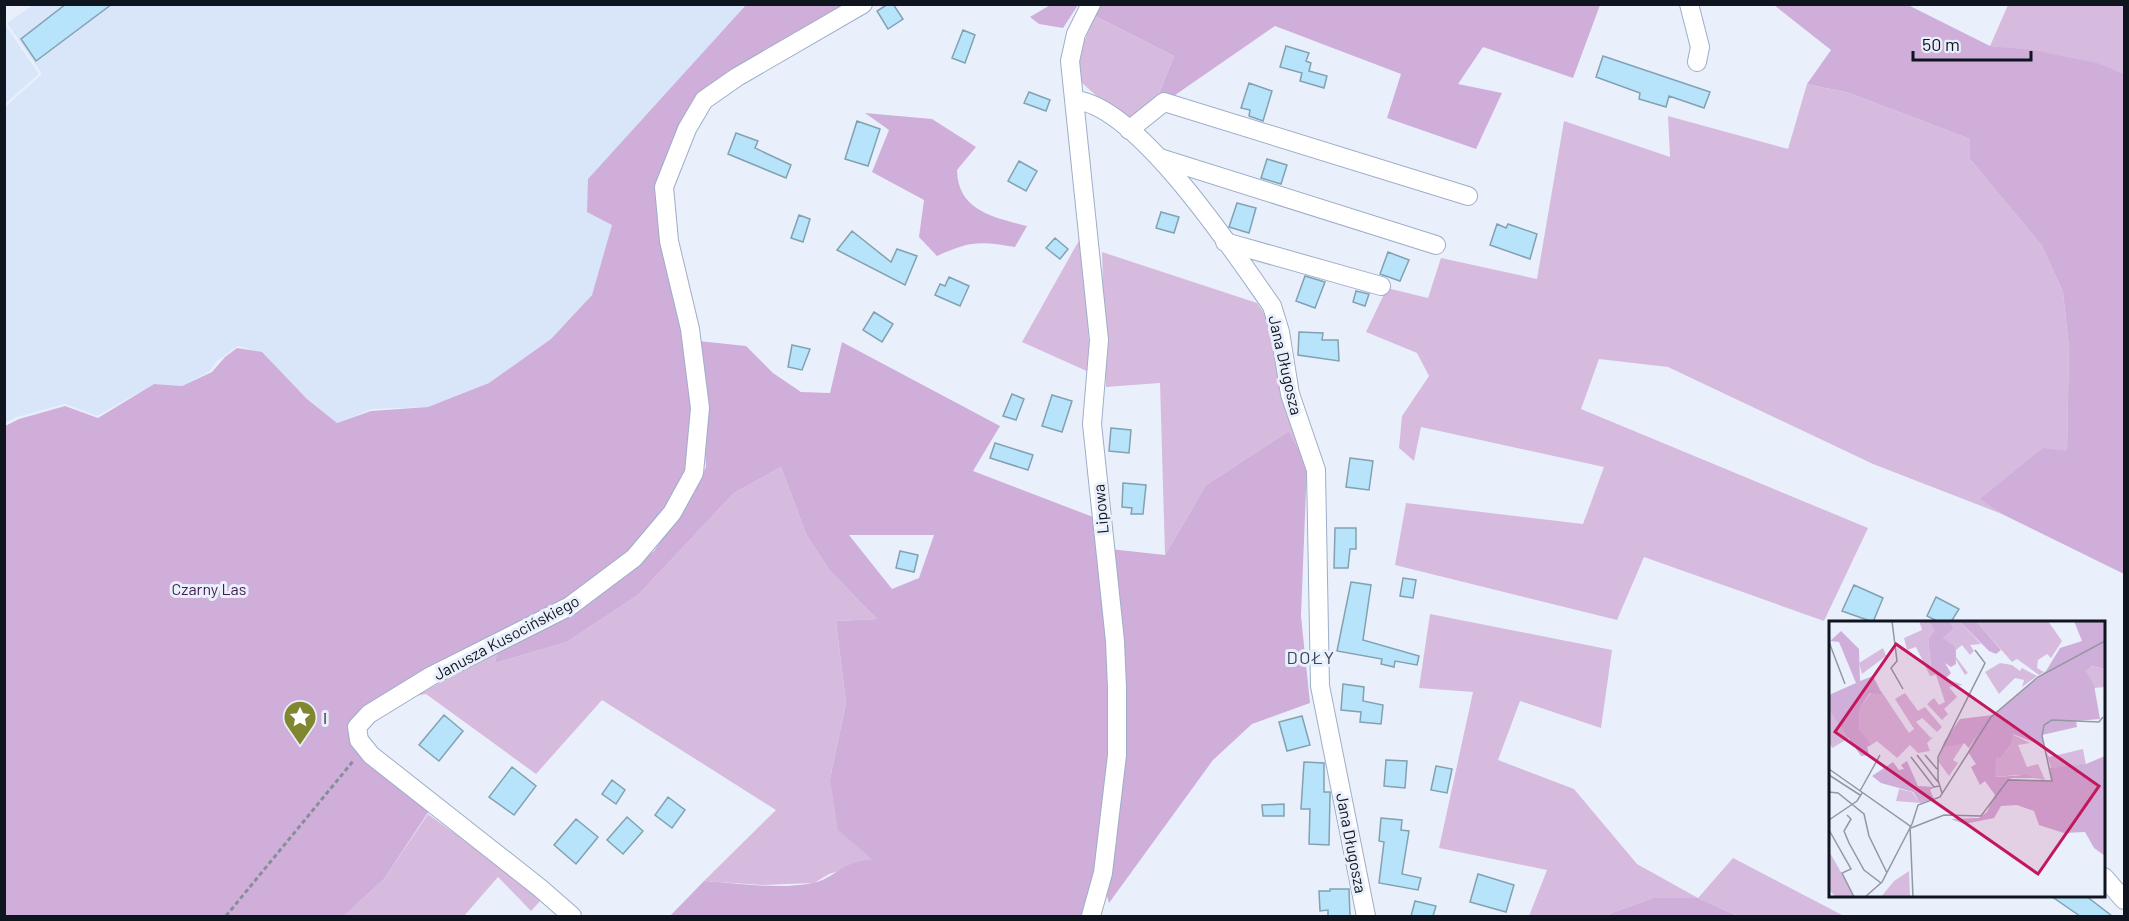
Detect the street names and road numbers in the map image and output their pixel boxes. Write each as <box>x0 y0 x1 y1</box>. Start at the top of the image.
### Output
street label: Jana Długosza <box>1265 313 1307 417</box>
street label: Lipowa <box>1088 483 1112 535</box>
street label: Janusza Kusocińskiego <box>430 591 582 683</box>
street label: Jana Długosza <box>1333 791 1371 895</box>

